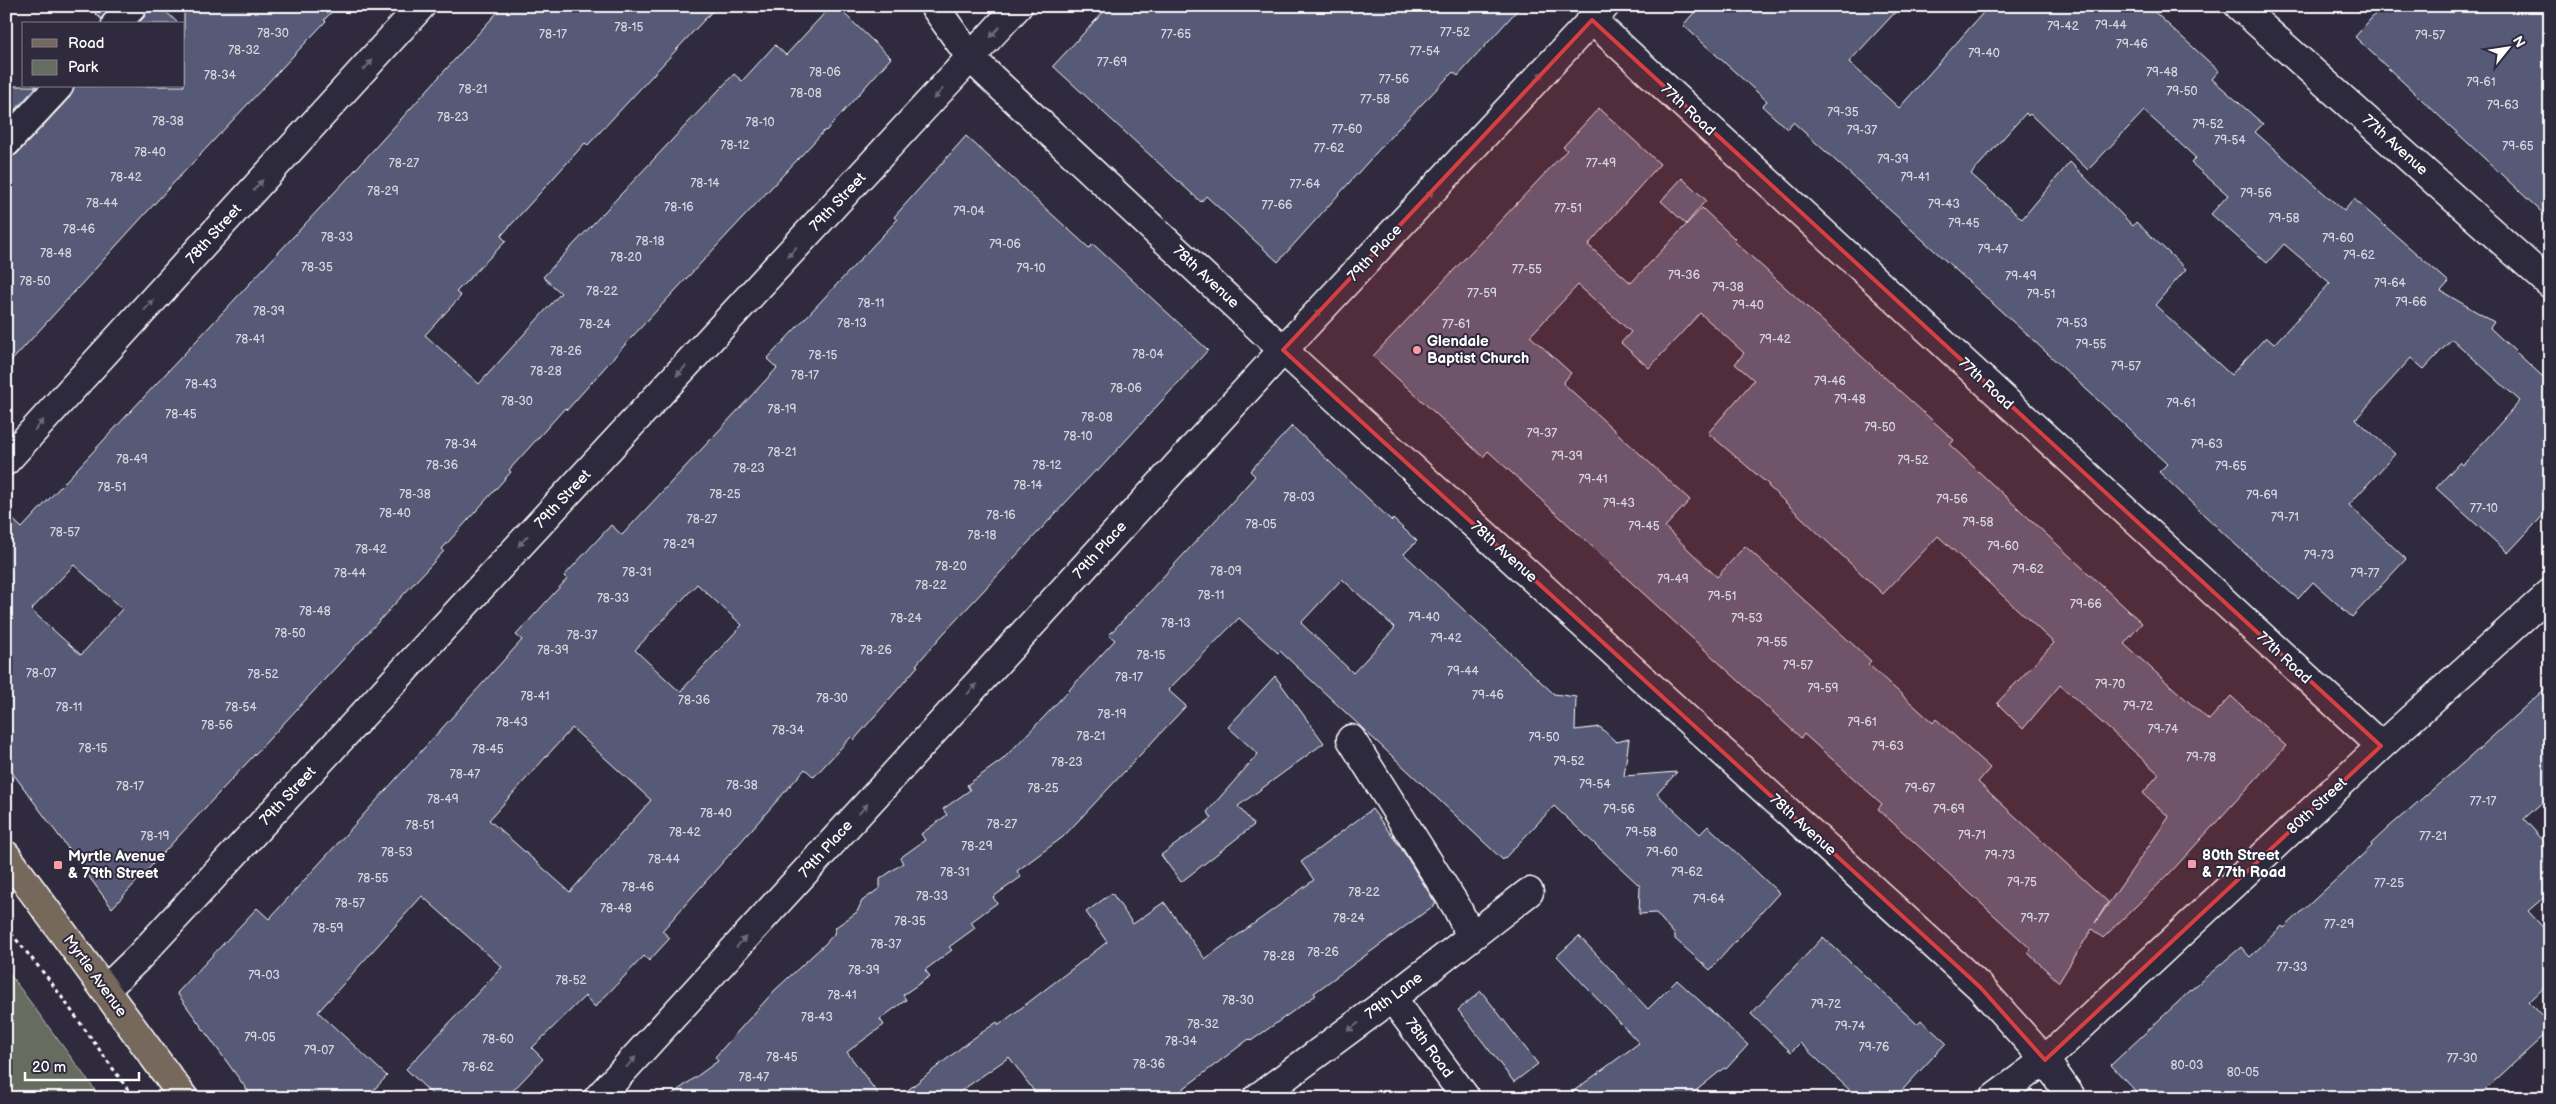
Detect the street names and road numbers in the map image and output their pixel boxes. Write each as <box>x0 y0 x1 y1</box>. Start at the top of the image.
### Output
street label: 77th Road <box>1657 80 1719 140</box>
street label: 77th Avenue <box>2358 110 2432 180</box>
street label: 79th Street <box>806 168 870 235</box>
street label: 78th Street <box>182 200 246 268</box>
street label: 79th Place <box>1344 220 1406 285</box>
street label: 78th Avenue <box>1169 242 1243 312</box>
street label: 77th Road <box>1955 354 2017 414</box>
street label: 79th Street <box>531 465 595 532</box>
street label: 79th Place <box>1069 517 1131 583</box>
street label: 78th Avenue <box>1467 517 1541 587</box>
street label: 77th Road <box>2253 628 2315 688</box>
street label: 79th Street <box>256 762 320 829</box>
street label: 80th Street <box>2283 773 2351 839</box>
street label: 78th Avenue <box>1766 790 1840 860</box>
street label: 79th Place <box>795 816 857 882</box>
street label: Myrtle Avenue <box>59 931 131 1021</box>
street label: 79th Lane <box>1362 968 1427 1024</box>
street label: 78th Road <box>1401 1014 1457 1082</box>

